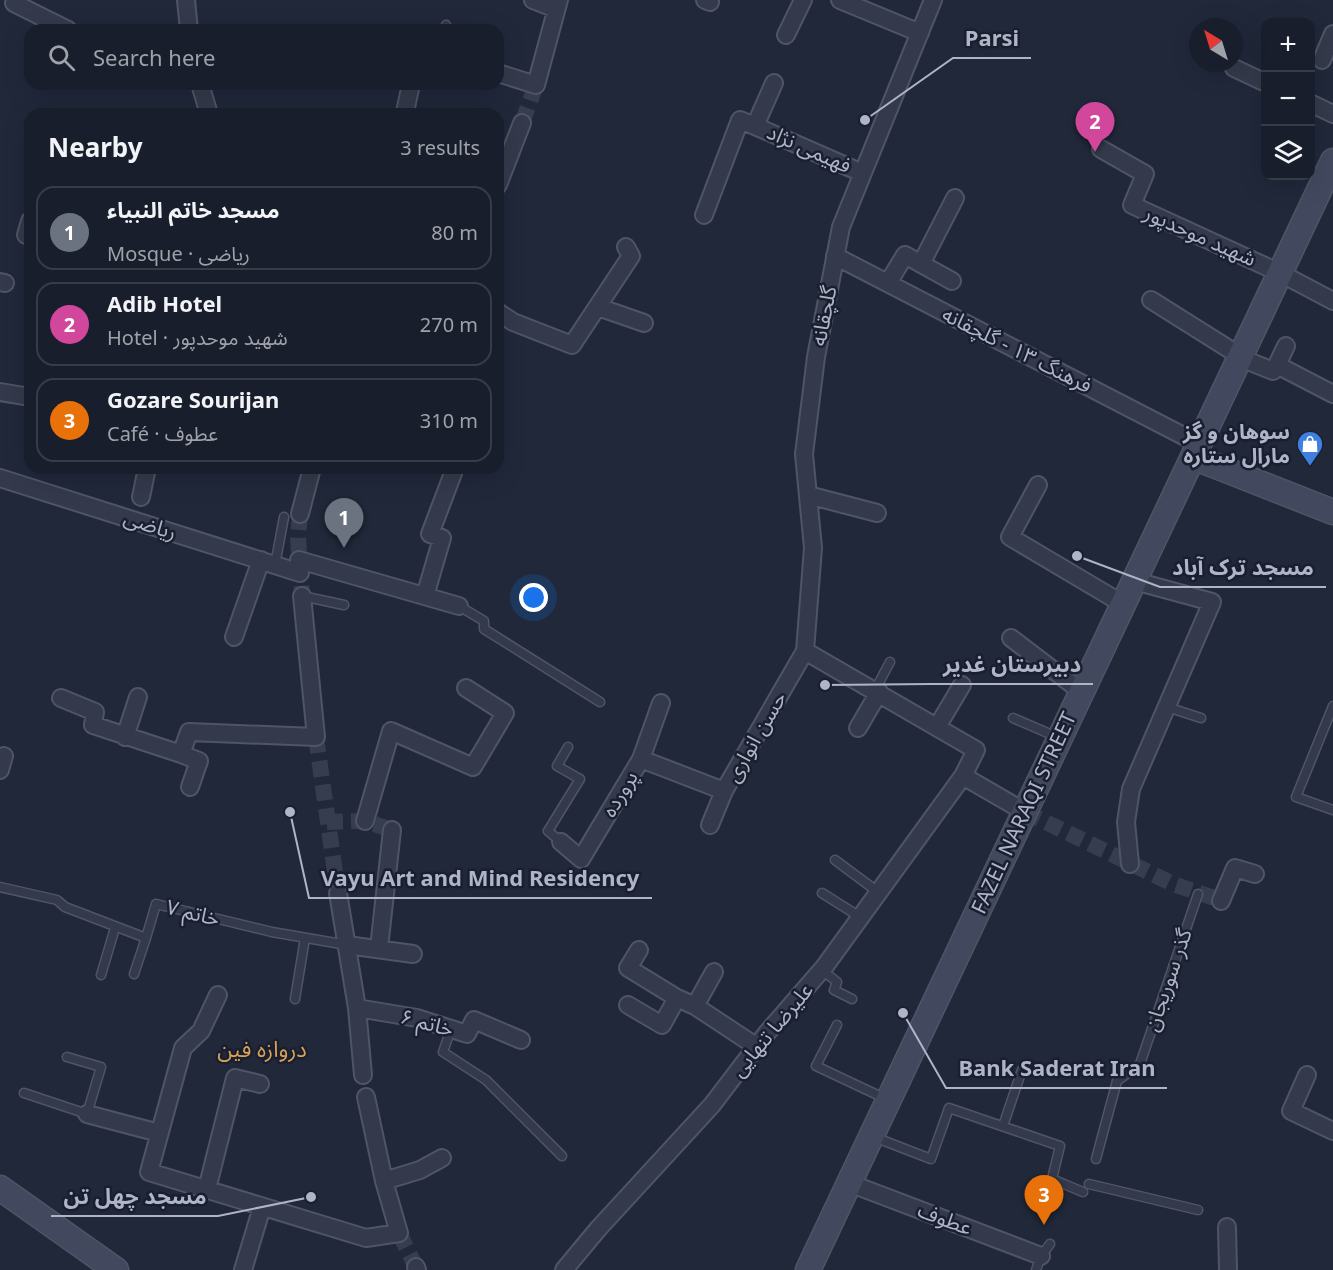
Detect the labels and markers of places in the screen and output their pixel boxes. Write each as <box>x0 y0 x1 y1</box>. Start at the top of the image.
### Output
callout: Parsi <box>953 18 1031 58</box>
pin: 2 <box>1076 102 1114 152</box>
place label: سوهان و گز مارال ستاره <box>1182 417 1290 469</box>
shop icon: سوهان و گز مارال ستاره <box>1295 429 1325 467</box>
pin: 1 <box>324 498 364 548</box>
callout: مسجد ترک آباد <box>1160 547 1326 587</box>
callout: دبیرستان غدیر <box>931 644 1093 684</box>
callout: Vayu Art and Mind Residency <box>309 858 652 898</box>
callout: Bank Saderat Iran <box>946 1048 1167 1088</box>
callout: مسجد چهل تن <box>51 1176 218 1216</box>
pin: 3 <box>1024 1176 1064 1225</box>

